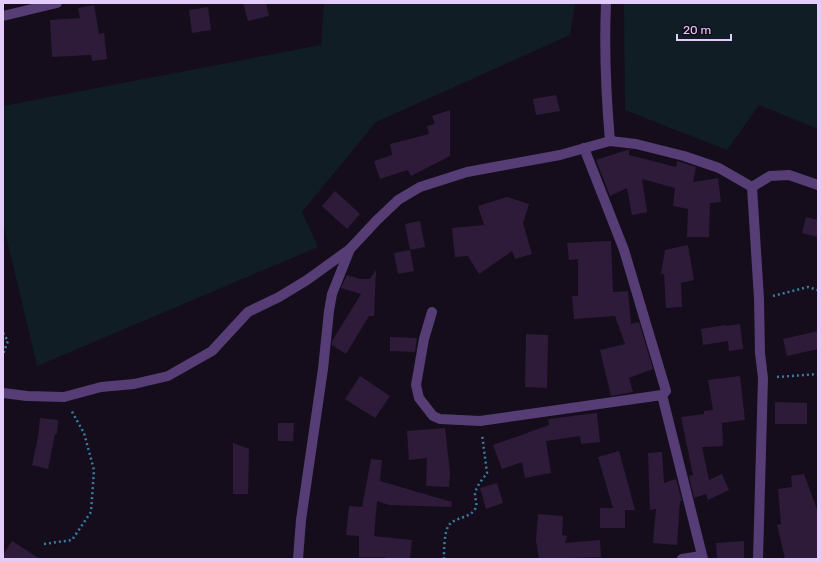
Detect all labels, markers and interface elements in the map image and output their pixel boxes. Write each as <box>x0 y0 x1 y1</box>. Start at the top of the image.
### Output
scale bar <box>677 16 731 42</box>
text: 20 m <box>683 23 711 37</box>

